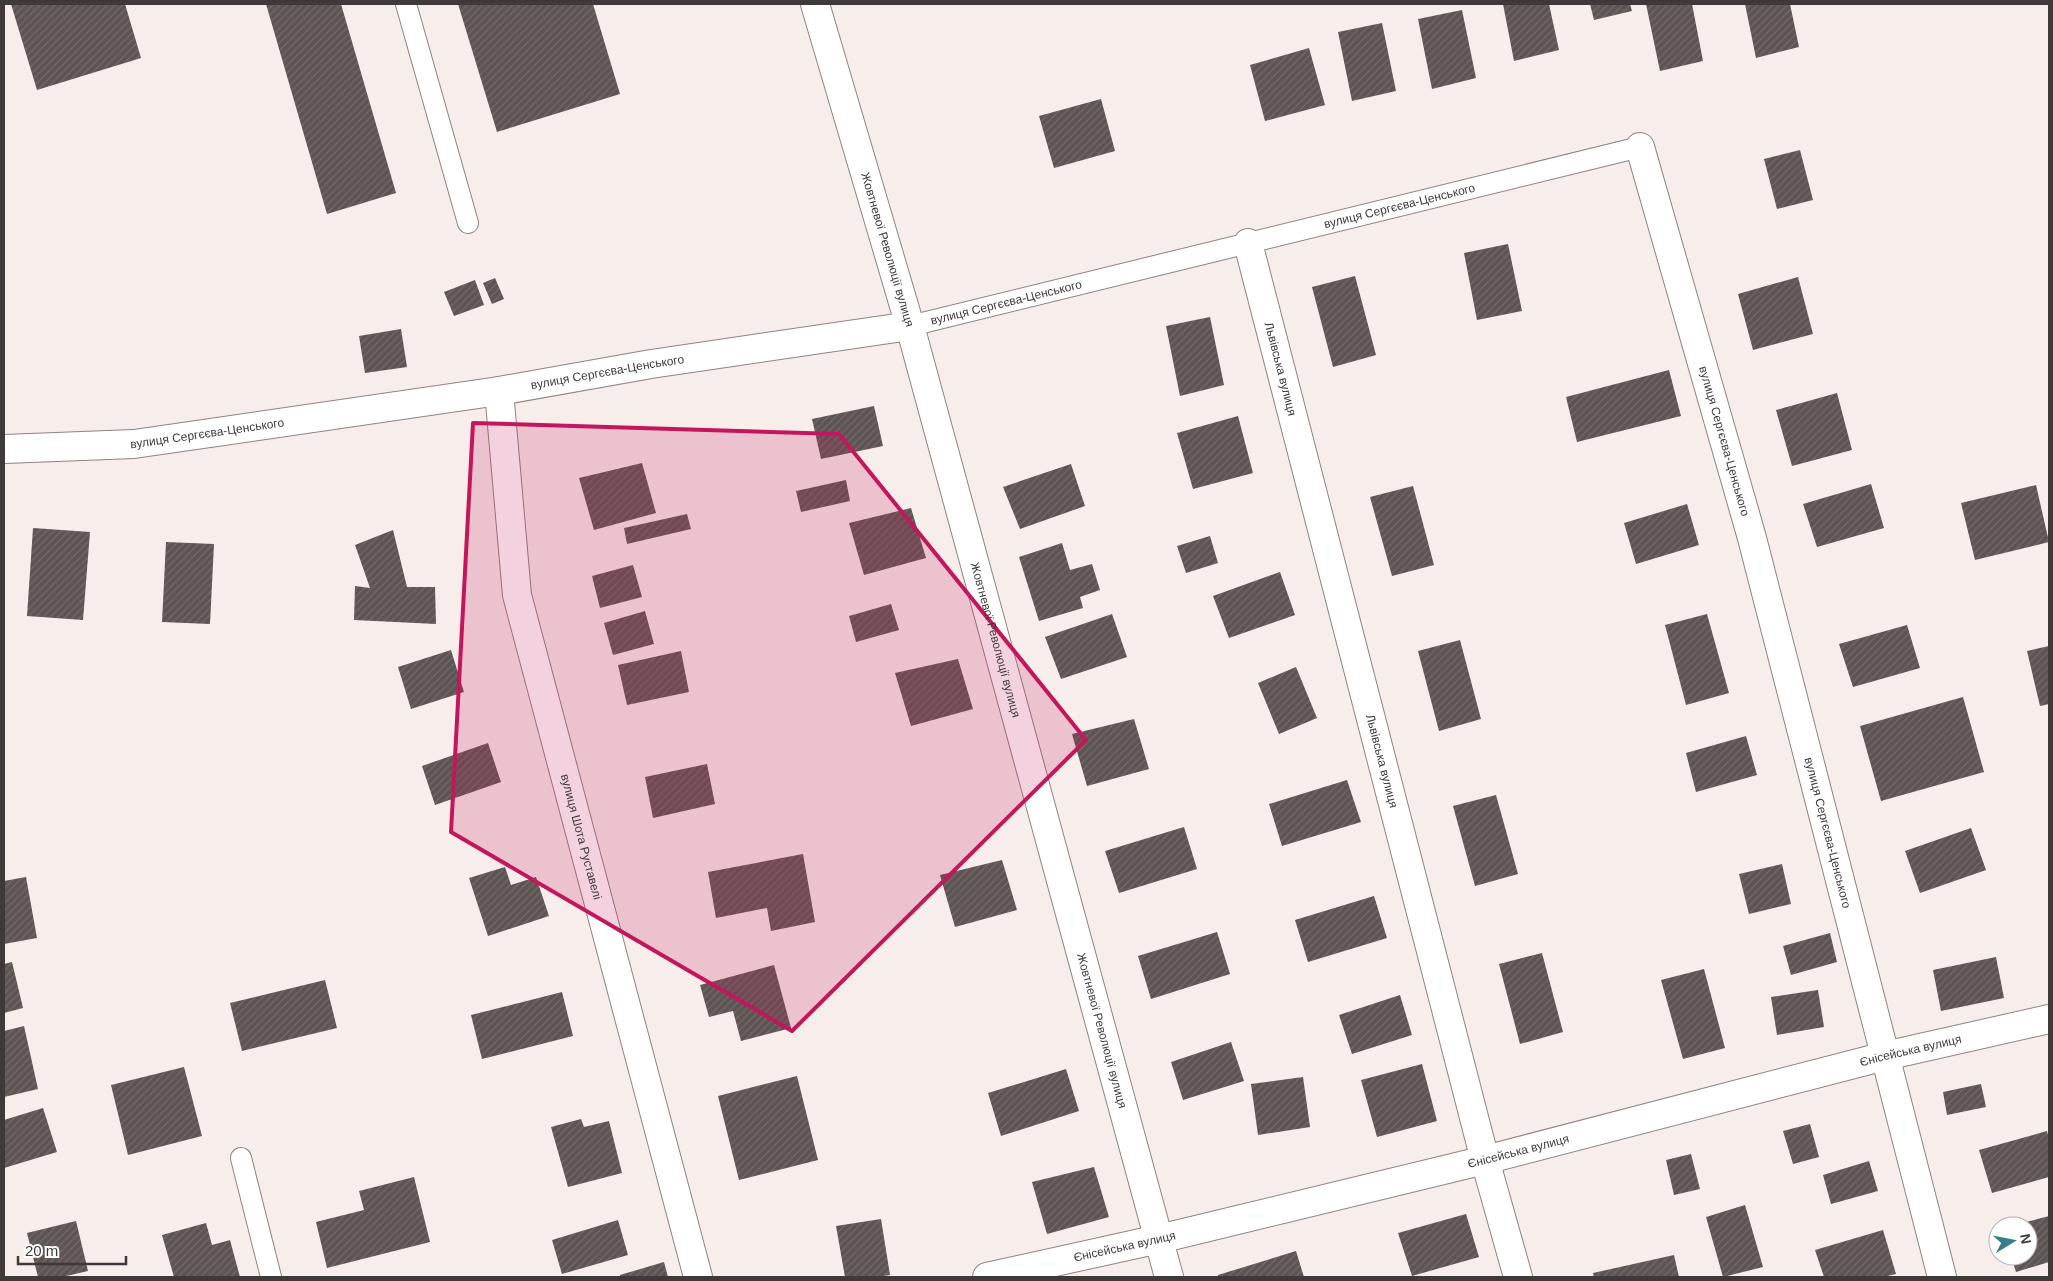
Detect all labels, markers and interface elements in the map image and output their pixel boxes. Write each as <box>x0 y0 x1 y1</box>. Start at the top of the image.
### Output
street label: Жовтневої Революції вулиця <box>858 171 917 328</box>
street label: вулиця Сергєєва-Ценського <box>1322 181 1477 231</box>
street label: вулиця Сергєєва-Ценського <box>929 277 1084 328</box>
street label: Львівська вулиця <box>1262 321 1299 417</box>
street label: вулиця Сергєєва-Ценського <box>530 352 685 392</box>
street label: вулиця Сергєєва-Ценського <box>1696 365 1752 518</box>
street label: вулиця Сергєєва-Ценського <box>130 415 285 451</box>
street label: Жовтневої Революції вулиця <box>968 561 1023 719</box>
street label: Львівська вулиця <box>1363 713 1401 809</box>
street label: вулиця Сергєєва-Ценського <box>1802 756 1854 910</box>
street label: вулиця Шота Руставелі <box>558 773 605 901</box>
street label: Жовтневої Революції вулиця <box>1074 951 1130 1110</box>
street label: Єнісейська вулиця <box>1858 1032 1963 1069</box>
street label: Єнісейська вулиця <box>1466 1131 1570 1171</box>
north arrow <box>1988 1216 2038 1266</box>
street label: Єнісейська вулиця <box>1072 1228 1177 1265</box>
text: N <box>2017 1232 2035 1245</box>
scale bar <box>18 1234 125 1266</box>
text: 20 m <box>25 1242 58 1259</box>

